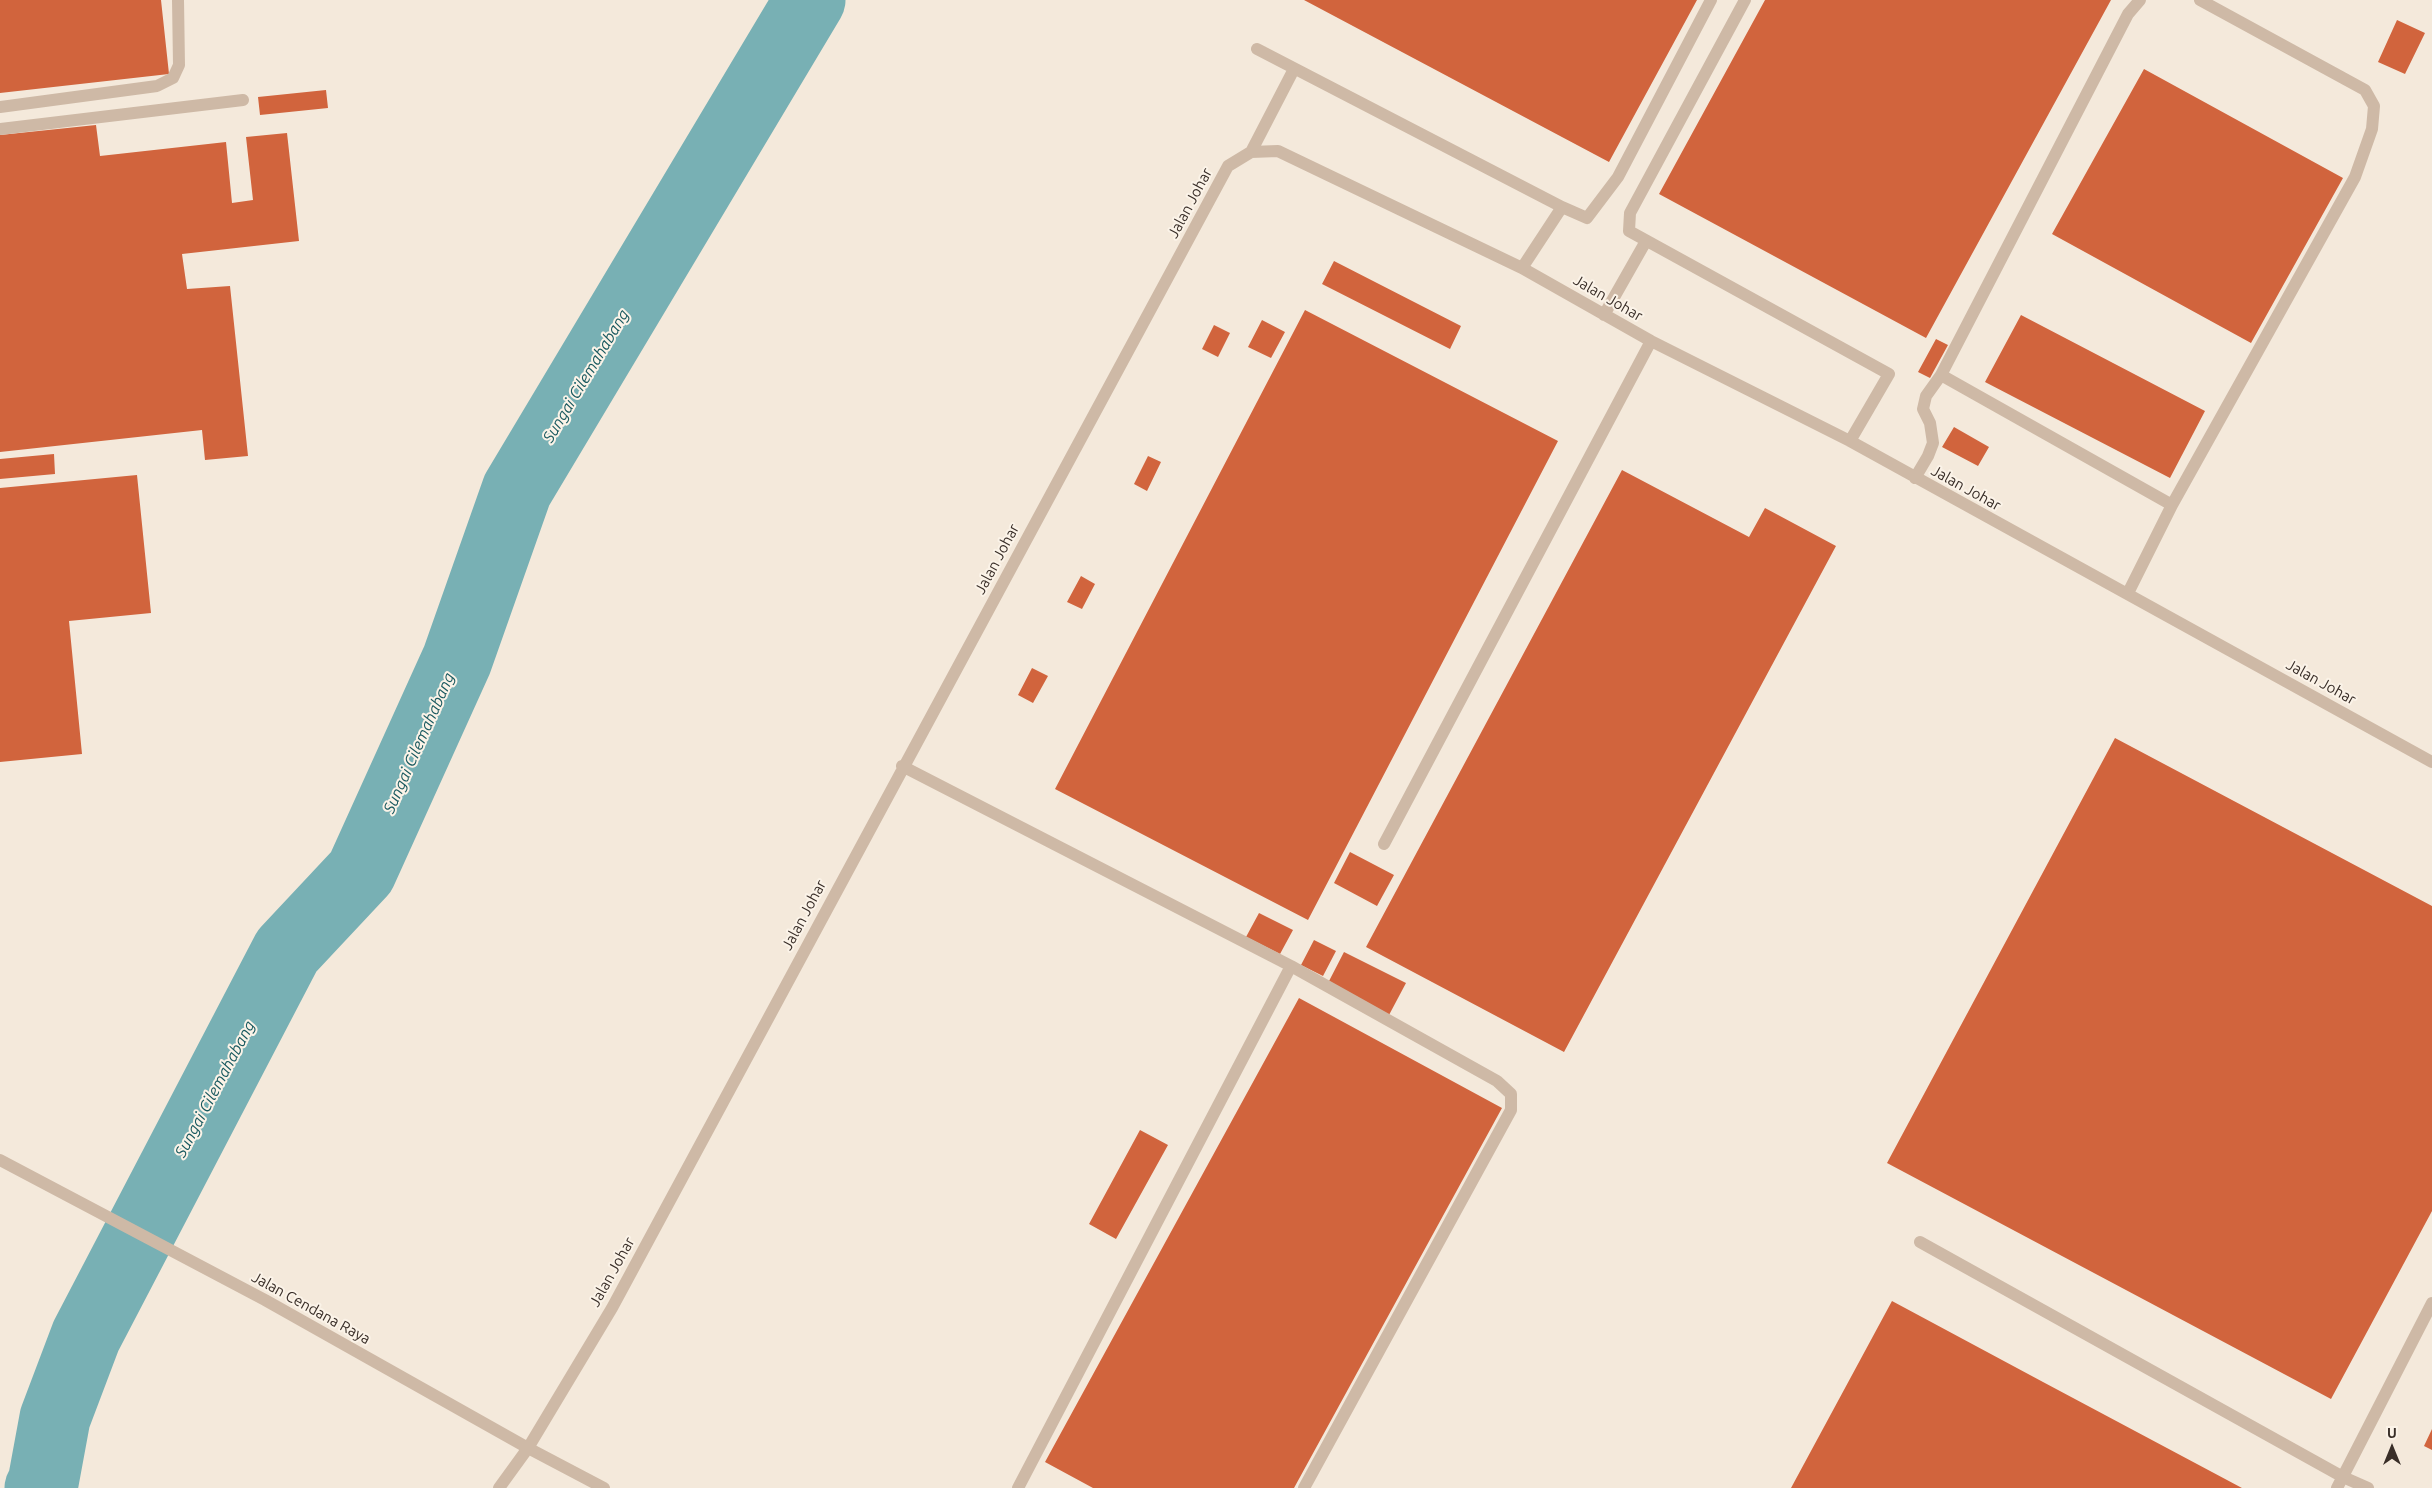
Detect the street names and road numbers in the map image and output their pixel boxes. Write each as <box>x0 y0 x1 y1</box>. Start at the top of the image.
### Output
street label: Jalan Johar <box>1164 165 1216 241</box>
street label: Jalan Johar <box>1570 271 1646 325</box>
street label: Jalan Johar <box>1928 461 2004 515</box>
street label: Jalan Johar <box>971 521 1023 597</box>
street label: Jalan Johar <box>2283 655 2359 709</box>
street label: Jalan Johar <box>778 877 830 953</box>
street label: Jalan Johar <box>585 1234 639 1310</box>
street label: Jalan Cendana Raya <box>249 1268 373 1348</box>

